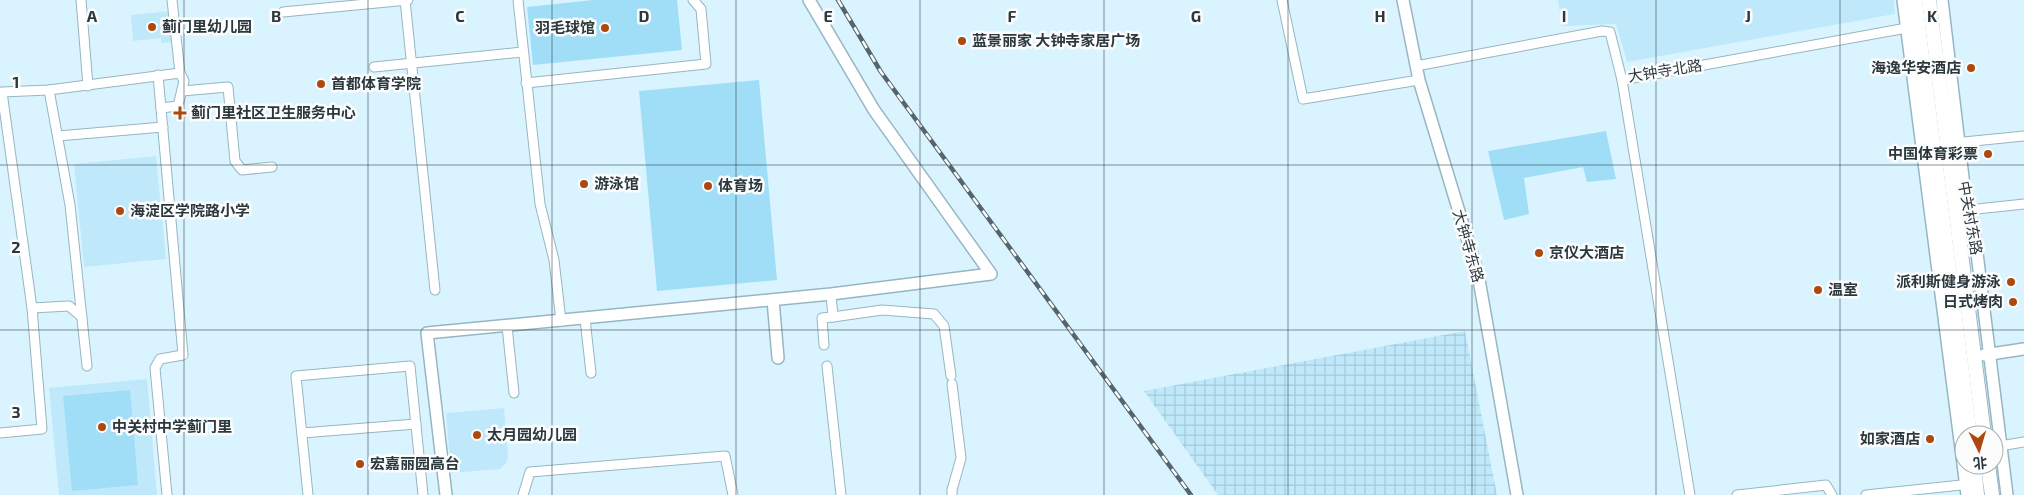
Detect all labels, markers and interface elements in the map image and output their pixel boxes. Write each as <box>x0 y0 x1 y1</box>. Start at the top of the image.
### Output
text: A <box>87 6 98 25</box>
text: B <box>271 6 281 25</box>
text: C <box>455 6 465 25</box>
text: D <box>639 6 650 25</box>
text: E <box>823 6 833 25</box>
text: F <box>1008 6 1017 25</box>
text: G <box>1191 6 1201 25</box>
text: H <box>1374 6 1386 25</box>
text: I <box>1562 6 1566 25</box>
text: J <box>1745 6 1751 25</box>
text: K <box>1927 6 1938 25</box>
place label: 蓟门里幼儿园 <box>162 17 252 35</box>
place label: 羽毛球馆 <box>535 18 595 36</box>
marker: 蓟门里幼儿园 <box>146 21 158 33</box>
marker: 羽毛球馆 <box>599 22 611 34</box>
place label: 蓝景丽家 大钟寺家居广场 <box>972 31 1140 49</box>
marker: 蓝景丽家 大钟寺家居广场 <box>956 35 968 47</box>
street label: 大钟寺北路 <box>1626 55 1703 85</box>
place label: 海逸华安酒店 <box>1871 58 1961 76</box>
marker: 海逸华安酒店 <box>1965 62 1977 74</box>
text: 1 <box>13 72 19 91</box>
place label: 首都体育学院 <box>331 74 421 92</box>
marker: 首都体育学院 <box>315 78 327 90</box>
place label: 蓟门里社区卫生服务中心 <box>191 103 356 121</box>
marker: 蓟门里社区卫生服务中心 <box>173 106 187 120</box>
place label: 中国体育彩票 <box>1888 144 1978 162</box>
marker: 中国体育彩票 <box>1982 148 1994 160</box>
place label: 游泳馆 <box>594 174 639 192</box>
place label: 体育场 <box>718 176 763 194</box>
marker: 游泳馆 <box>578 178 590 190</box>
street label: 中关村东路 <box>1956 179 1986 256</box>
marker: 体育场 <box>702 180 714 192</box>
place label: 海淀区学院路小学 <box>130 201 250 219</box>
marker: 海淀区学院路小学 <box>114 205 126 217</box>
street label: 大钟寺东路 <box>1450 207 1488 284</box>
text: 2 <box>11 237 21 256</box>
place label: 京仪大酒店 <box>1549 243 1624 261</box>
marker: 京仪大酒店 <box>1533 247 1545 259</box>
place label: 派利斯健身游泳 <box>1896 272 2001 290</box>
marker: 派利斯健身游泳 <box>2005 276 2017 288</box>
place label: 温室 <box>1828 280 1858 298</box>
marker: 温室 <box>1812 284 1824 296</box>
place label: 日式烤肉 <box>1943 292 2003 310</box>
marker: 日式烤肉 <box>2007 296 2019 308</box>
text: 3 <box>11 402 21 421</box>
place label: 中关村中学蓟门里 <box>112 417 232 435</box>
marker: 中关村中学蓟门里 <box>96 421 108 433</box>
place label: 太月园幼儿园 <box>487 425 577 443</box>
north arrow <box>1954 425 2004 475</box>
marker: 太月园幼儿园 <box>471 429 483 441</box>
place label: 如家酒店 <box>1860 429 1920 447</box>
marker: 如家酒店 <box>1924 433 1936 445</box>
place label: 宏嘉丽园高台 <box>370 454 460 472</box>
text: 北 <box>1972 454 1988 473</box>
marker: 宏嘉丽园高台 <box>354 458 366 470</box>

